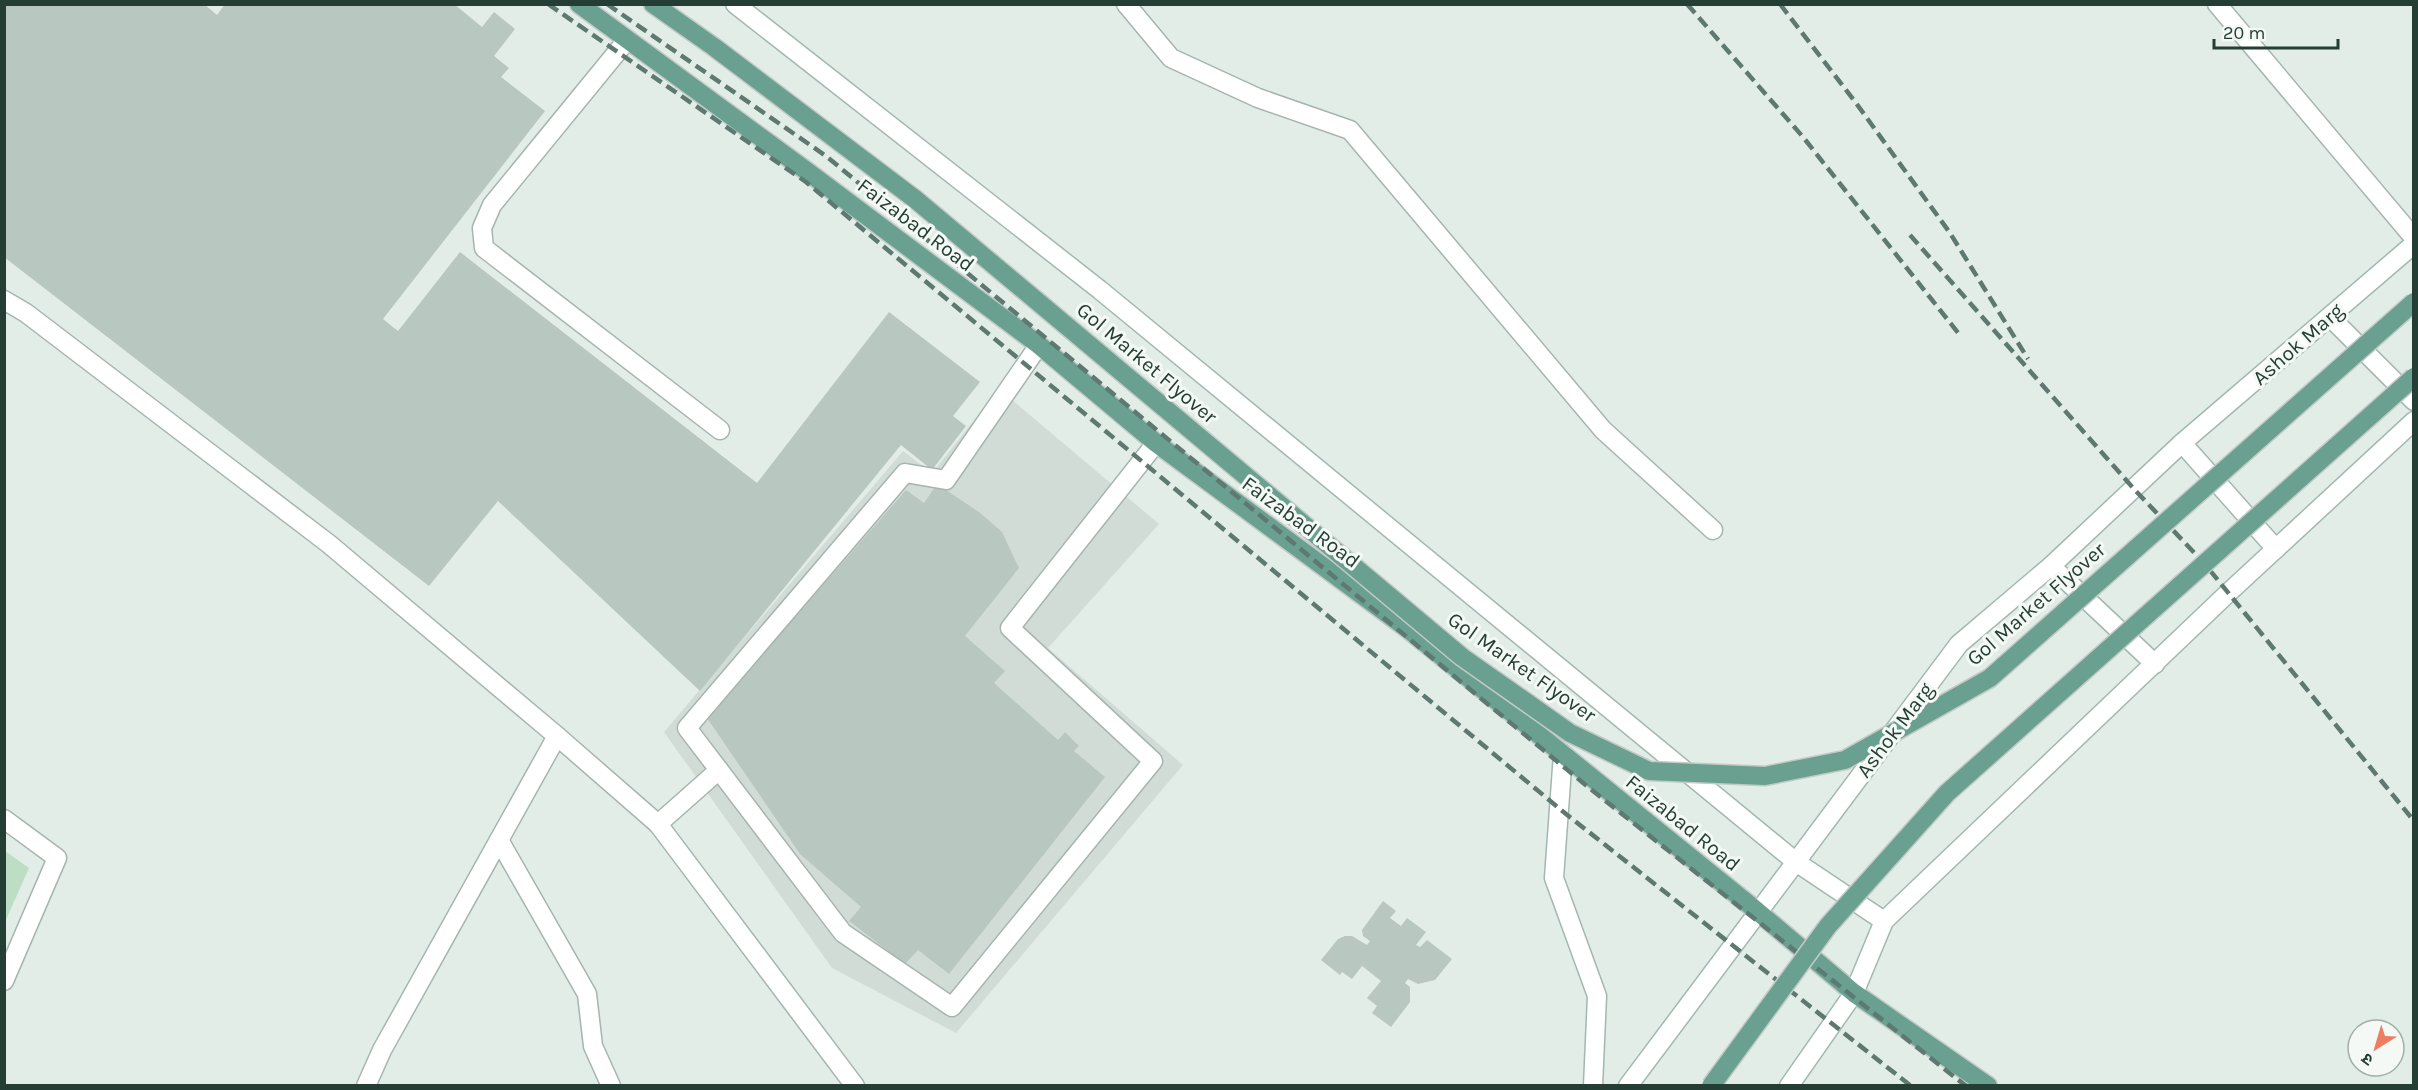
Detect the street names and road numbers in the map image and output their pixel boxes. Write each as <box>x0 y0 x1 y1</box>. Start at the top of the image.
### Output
street label: Faizabad Road <box>853 173 979 277</box>
street label: Gol Market Flyover <box>1072 297 1222 429</box>
street label: Ashok Marg <box>2248 298 2348 390</box>
street label: Faizabad Road <box>1237 471 1365 573</box>
street label: Gol Market Flyover <box>1962 537 2110 671</box>
street label: Gol Market Flyover <box>1443 607 1601 727</box>
street label: Ashok Marg <box>1852 678 1939 782</box>
street label: Faizabad Road <box>1621 770 1745 876</box>

